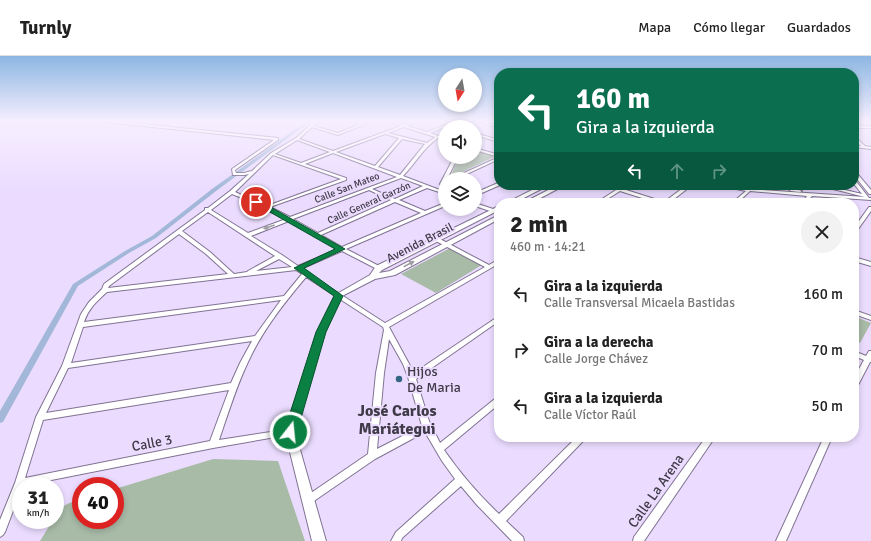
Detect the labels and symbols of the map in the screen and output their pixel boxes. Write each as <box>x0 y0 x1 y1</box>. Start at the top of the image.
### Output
north arrow <box>438 68 482 112</box>
street label: Calle San Mateo <box>313 170 381 206</box>
street label: Calle General Garzón <box>326 179 412 227</box>
pin <box>239 185 273 219</box>
street label: Avenida Brasil <box>384 220 456 266</box>
one-way arrow <box>262 225 274 231</box>
one-way arrow <box>403 261 415 267</box>
place label: Hijos De Maria <box>407 363 461 396</box>
marker: Hijos De Maria <box>394 374 404 384</box>
district label: José Carlos Mariátegui <box>357 401 437 439</box>
position arrow <box>269 411 311 453</box>
street label: Calle 3 <box>130 431 174 455</box>
street label: Calle La Arena <box>624 451 688 531</box>
speed limit sign: 40 <box>72 477 124 529</box>

